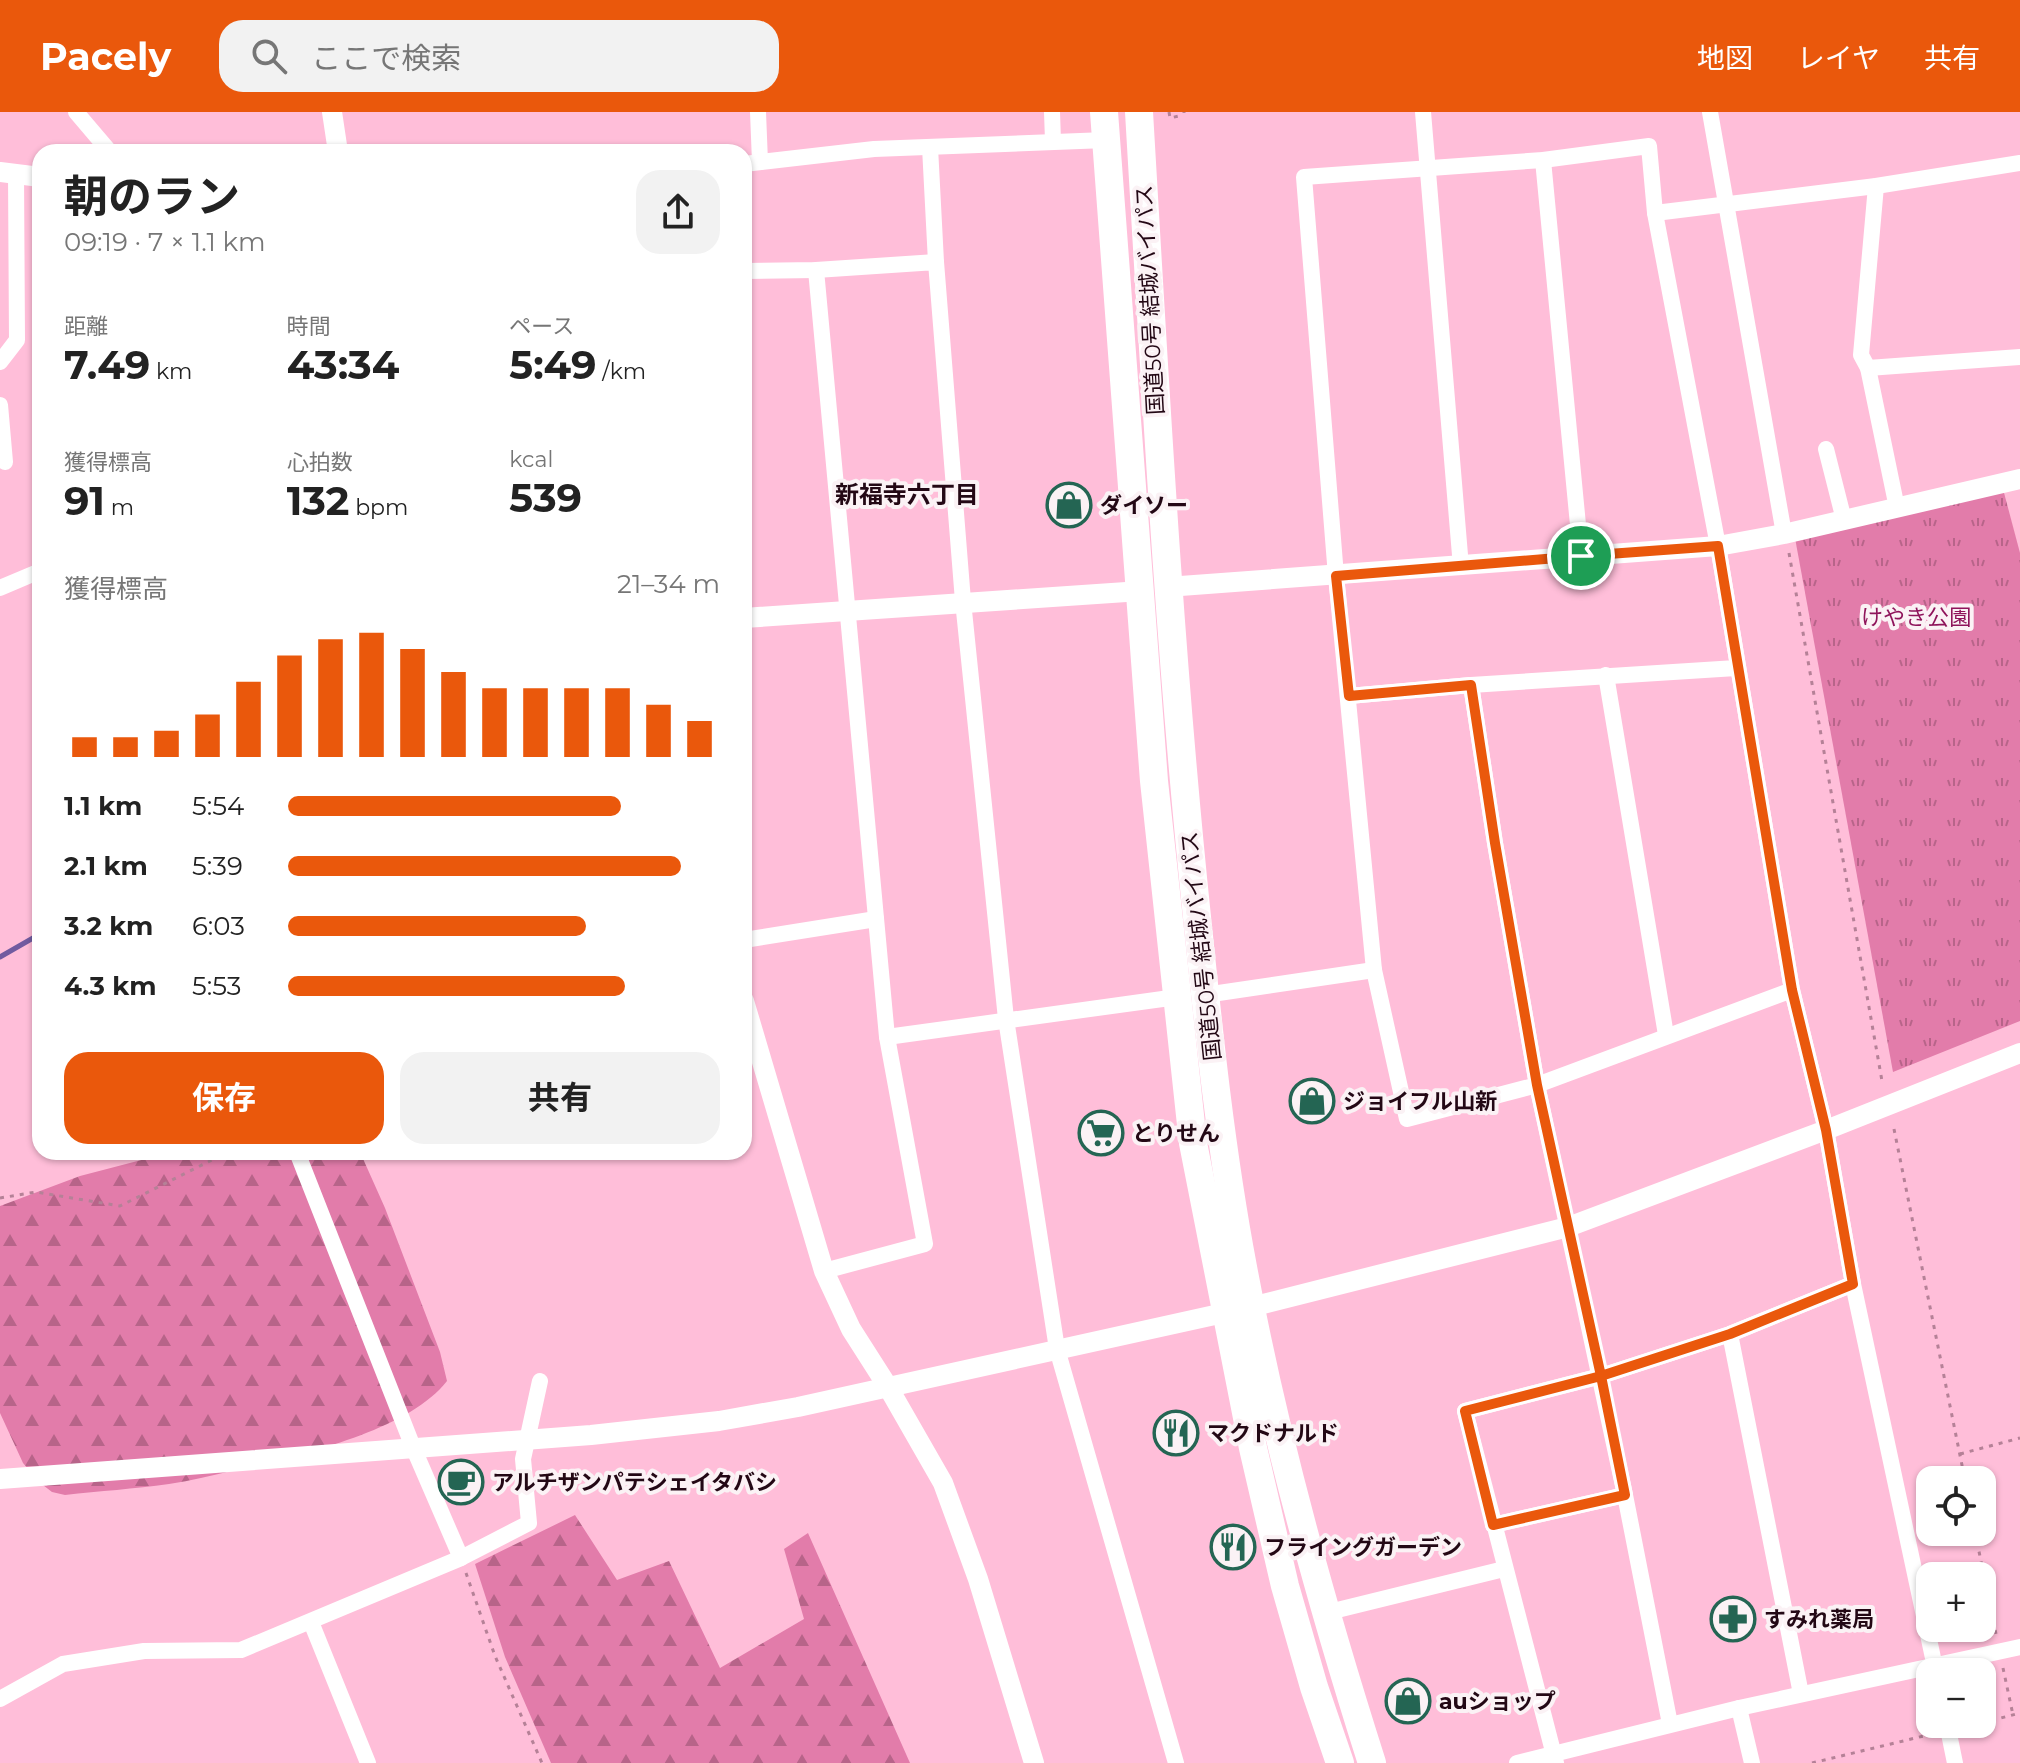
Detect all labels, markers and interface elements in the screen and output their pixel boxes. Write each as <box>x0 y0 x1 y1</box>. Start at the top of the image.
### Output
search box <box>219 20 779 92</box>
text: Pacely <box>40 33 171 80</box>
icon: search <box>247 34 291 78</box>
text: ここで検索 <box>311 40 461 77</box>
text: 地図 <box>1697 41 1753 75</box>
text: レイヤ <box>1797 41 1880 75</box>
text: 共有 <box>1924 41 1980 75</box>
text: 朝のラン <box>64 169 240 223</box>
button: share <box>636 170 720 254</box>
street label: 国道50号 結城バイパス <box>1130 184 1170 416</box>
text: 09:19 · 7 × 1.1 km <box>64 226 266 258</box>
text: 距離 <box>64 313 108 340</box>
text: 時間 <box>287 313 331 340</box>
text: ペース <box>509 313 574 340</box>
text: 7.49 <box>64 340 150 389</box>
text: 43:34 <box>287 340 399 389</box>
text: 5:49 <box>509 340 597 389</box>
text: km <box>150 358 192 385</box>
text: /km <box>597 358 646 385</box>
text: kcal <box>509 446 553 473</box>
text: 獲得標高 <box>64 449 152 476</box>
text: 心拍数 <box>287 449 353 476</box>
text: 539 <box>509 473 582 522</box>
text: 91 <box>64 476 105 525</box>
text: 132 <box>287 476 349 525</box>
district label: 新福寺六丁目 <box>835 480 979 509</box>
shop icon: ダイソー <box>1045 481 1093 529</box>
place label: ダイソー <box>1100 492 1188 519</box>
text: m <box>105 494 134 521</box>
text: bpm <box>349 494 408 521</box>
pin <box>1547 522 1615 590</box>
icon: arrive <box>1559 534 1603 578</box>
text: 21–34 m <box>617 568 720 600</box>
text: 獲得標高 <box>64 573 168 605</box>
park label: けやき公園 <box>1861 604 1971 631</box>
text: 1.1 km <box>64 790 142 822</box>
text: 5:54 <box>192 790 244 822</box>
street label: 国道50号 結城バイパス <box>1176 830 1226 1062</box>
text: 2.1 km <box>64 850 148 882</box>
text: 5:39 <box>192 850 243 882</box>
text: 3.2 km <box>64 910 153 942</box>
text: 6:03 <box>192 910 245 942</box>
text: 4.3 km <box>64 970 156 1002</box>
text: 5:53 <box>192 970 241 1002</box>
button: 保存 <box>64 1052 384 1144</box>
button: 共有 <box>400 1052 720 1144</box>
shop icon: ジョイフル山新 <box>1288 1077 1336 1125</box>
place label: ジョイフル山新 <box>1343 1088 1497 1115</box>
supermarket icon: とりせん <box>1077 1109 1125 1157</box>
place label: とりせん <box>1132 1120 1220 1147</box>
restaurant icon: マクドナルド <box>1152 1409 1200 1457</box>
place label: マクドナルド <box>1207 1420 1339 1447</box>
cafe icon: アルチザンパテシェイタバシ <box>437 1458 485 1506</box>
map controls <box>1916 1466 1996 1738</box>
button: locate <box>1916 1466 1996 1546</box>
place label: アルチザンパテシェイタバシ <box>492 1469 777 1496</box>
restaurant icon: フライングガーデン <box>1209 1523 1257 1571</box>
place label: フライングガーデン <box>1264 1534 1462 1561</box>
button: + <box>1916 1562 1996 1642</box>
pharmacy icon: すみれ薬局 <box>1709 1595 1757 1643</box>
place label: すみれ薬局 <box>1764 1606 1874 1633</box>
button: − <box>1916 1658 1996 1738</box>
shop icon: auショップ <box>1384 1677 1432 1725</box>
place label: auショップ <box>1439 1688 1556 1715</box>

